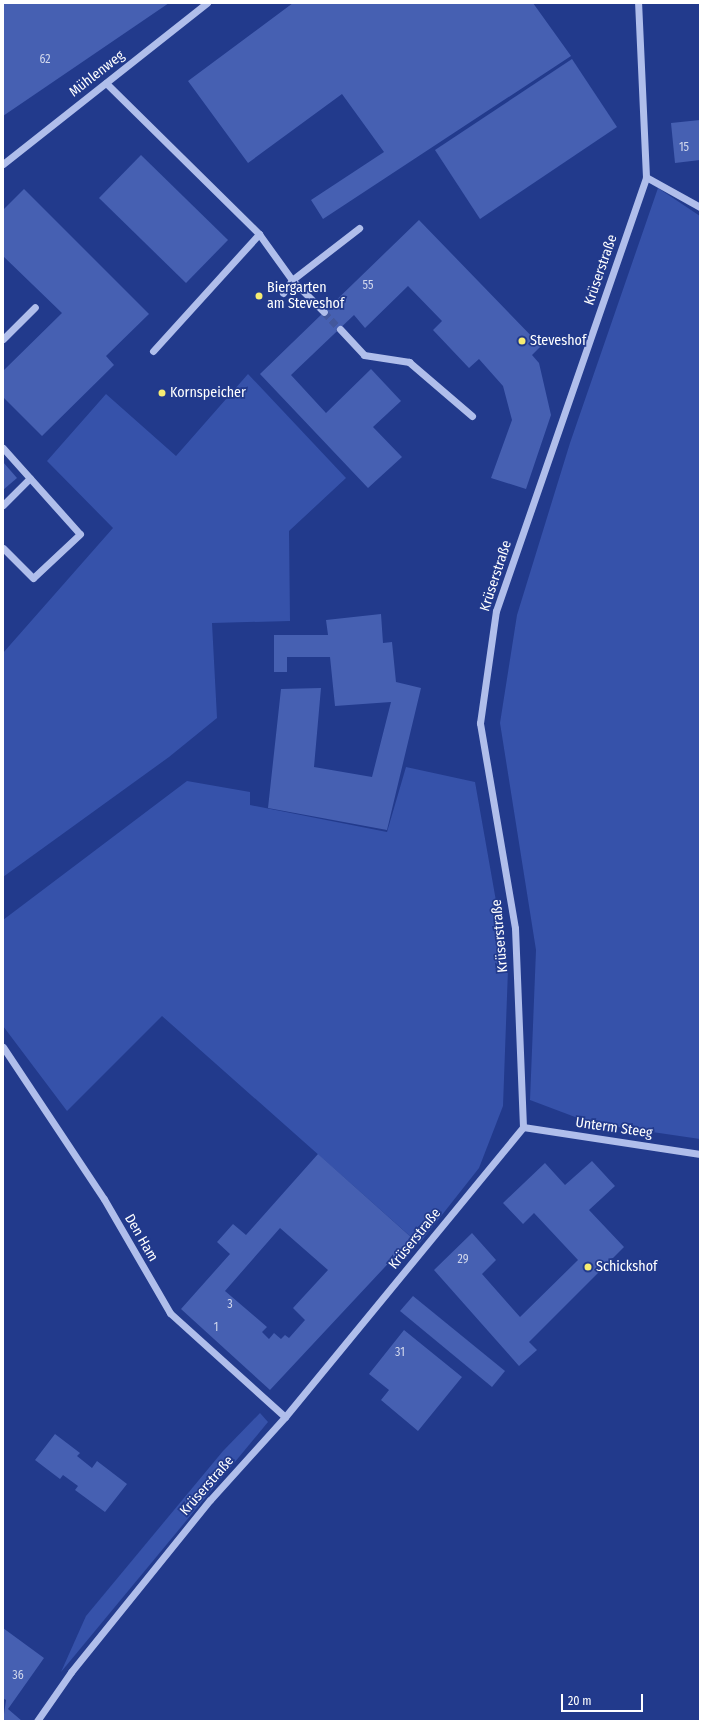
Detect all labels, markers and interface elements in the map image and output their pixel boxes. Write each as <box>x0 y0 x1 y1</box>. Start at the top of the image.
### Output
street label: Mühlenweg <box>66 47 128 101</box>
house number: 62 <box>39 53 51 67</box>
house number: 15 <box>679 141 689 155</box>
street label: Krüserstraße <box>581 233 621 307</box>
house number: 55 <box>363 279 373 293</box>
place label: Biergarten am Steveshof <box>267 280 344 312</box>
marker: Biergarten am Steveshof <box>254 291 264 301</box>
place label: Steveshof <box>530 333 586 349</box>
marker: Steveshof <box>517 336 527 346</box>
place label: Kornspeicher <box>170 385 246 401</box>
marker: Kornspeicher <box>157 388 167 398</box>
street label: Krüserstraße <box>477 538 515 614</box>
street label: Krüserstraße <box>488 899 512 973</box>
street label: Unterm Steeg <box>574 1114 654 1142</box>
street label: Krüserstraße <box>385 1205 445 1273</box>
street label: Den Ham <box>121 1211 161 1265</box>
house number: 29 <box>457 1253 469 1267</box>
place label: Schickshof <box>596 1259 657 1275</box>
marker: Schickshof <box>583 1262 593 1272</box>
house number: 3 <box>227 1298 233 1312</box>
house number: 1 <box>214 1321 218 1335</box>
house number: 31 <box>395 1346 405 1360</box>
street label: Krüserstraße <box>177 1453 237 1519</box>
house number: 36 <box>12 1669 24 1683</box>
scale bar <box>563 1686 645 1712</box>
text: 20 m <box>568 1694 592 1708</box>

